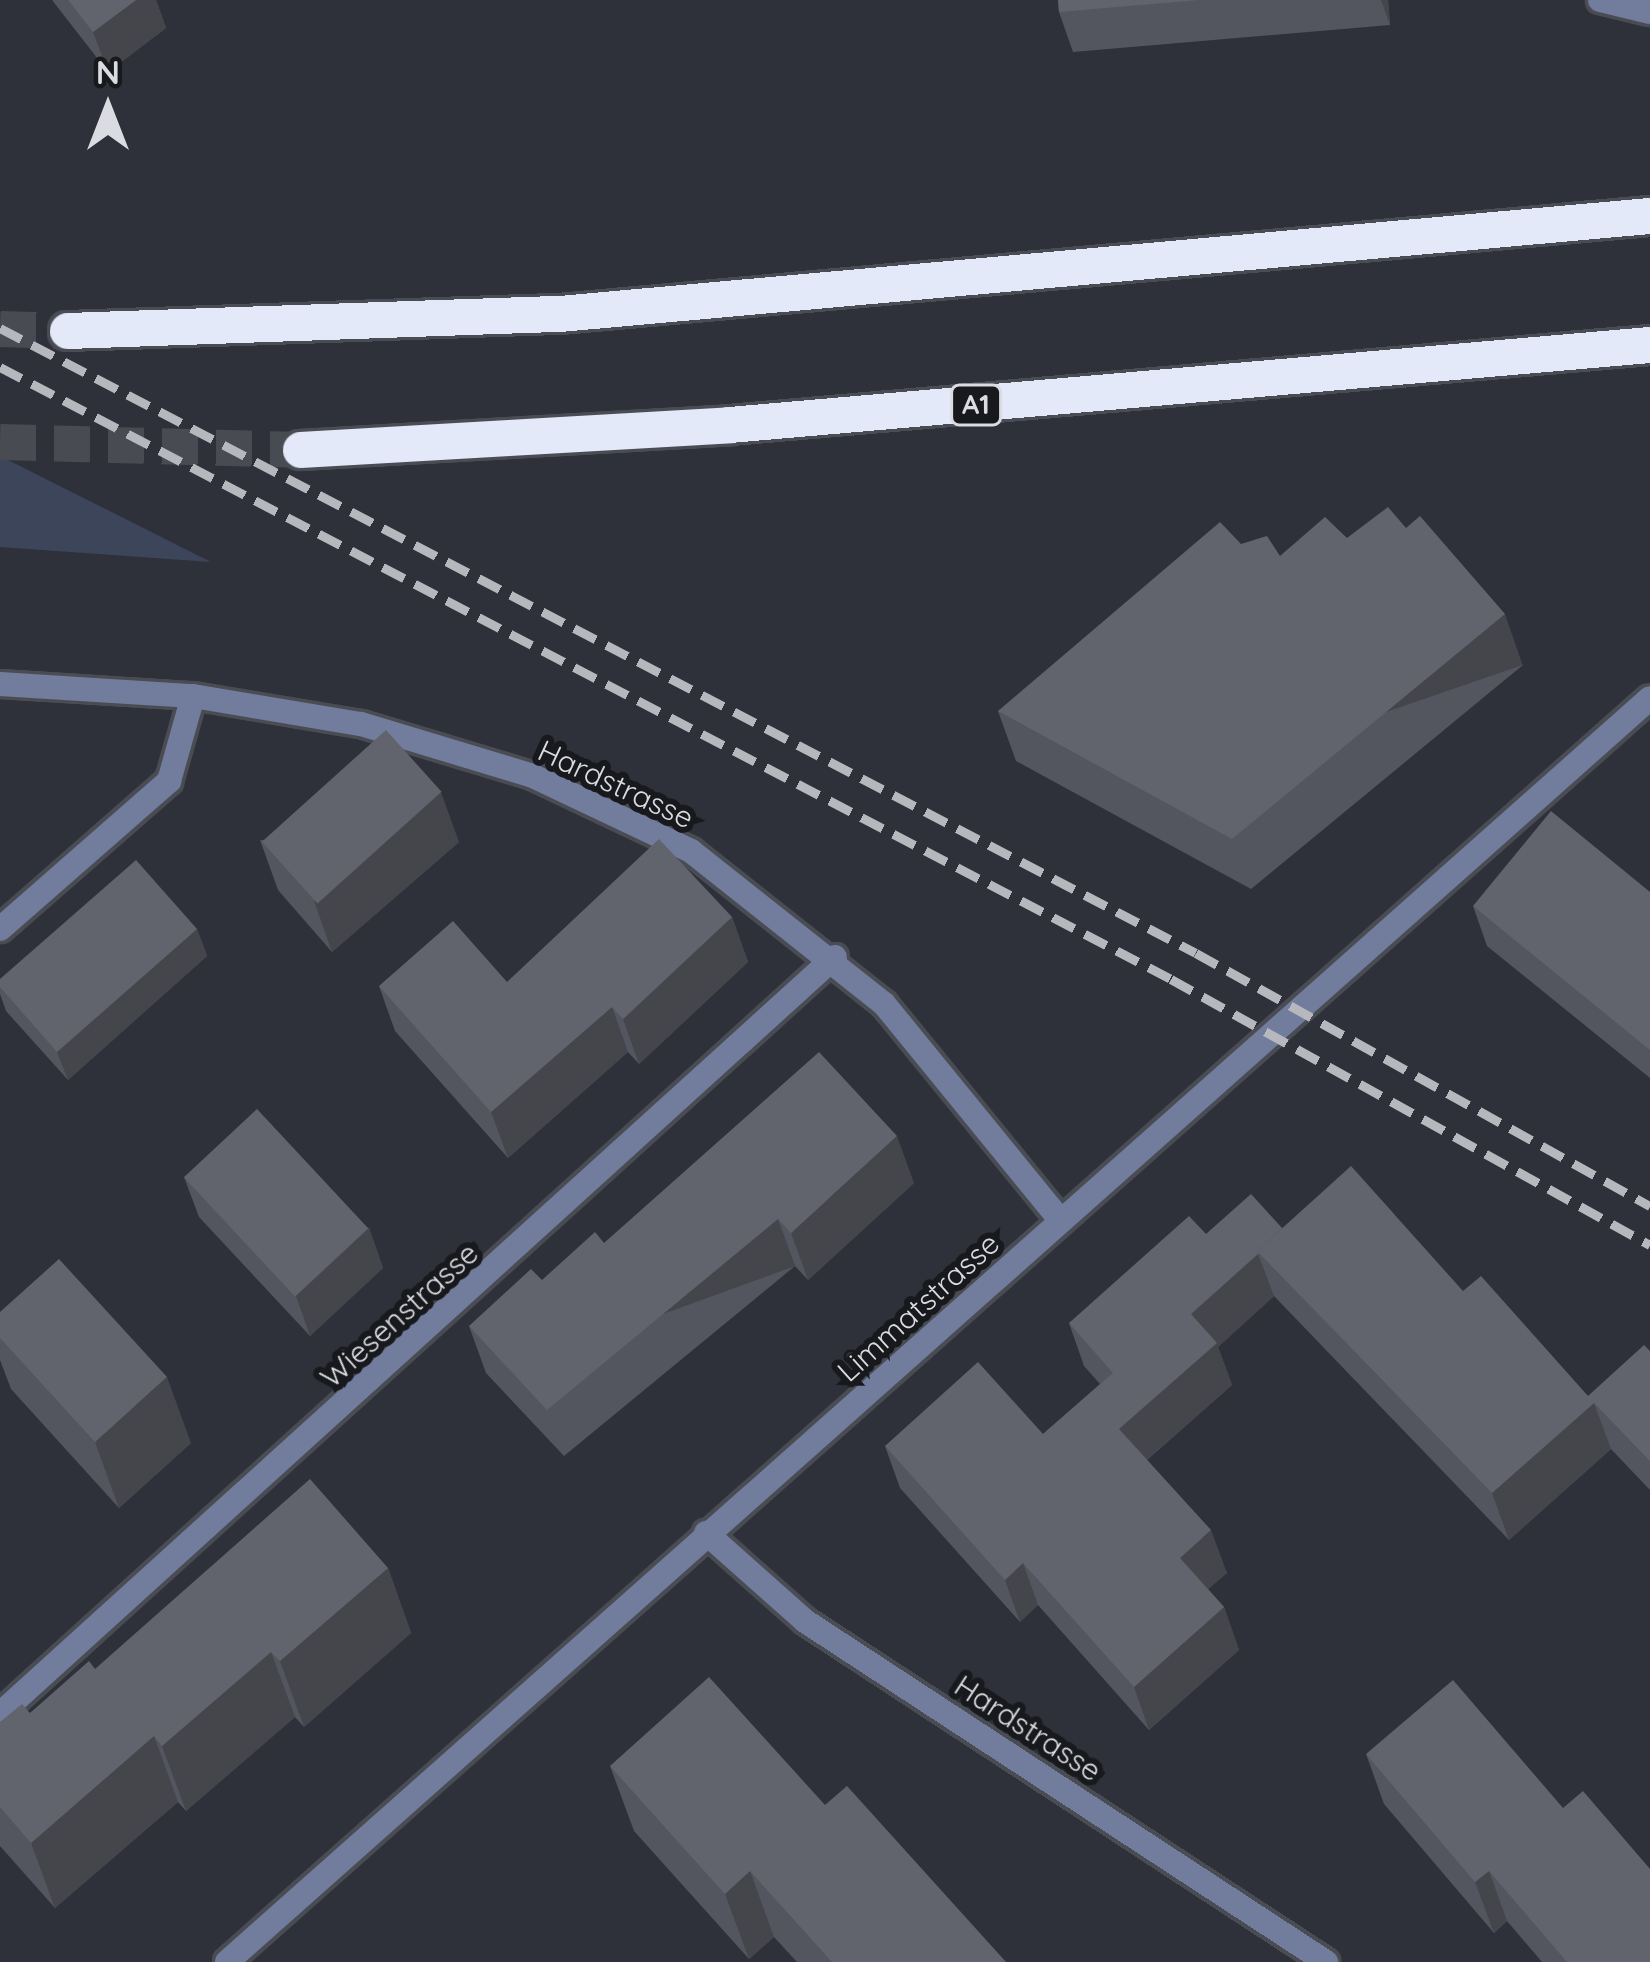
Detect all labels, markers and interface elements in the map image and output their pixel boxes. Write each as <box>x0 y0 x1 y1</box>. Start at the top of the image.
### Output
north arrow <box>48 48 168 168</box>
text: N <box>96 51 120 92</box>
road number: A1 <box>949 384 1003 426</box>
street label: Hardstrasse <box>532 732 700 836</box>
street label: Limmatstrasse <box>830 1225 1006 1389</box>
street label: Wiesenstrasse <box>313 1235 485 1395</box>
street label: Hardstrasse <box>948 1667 1108 1789</box>

